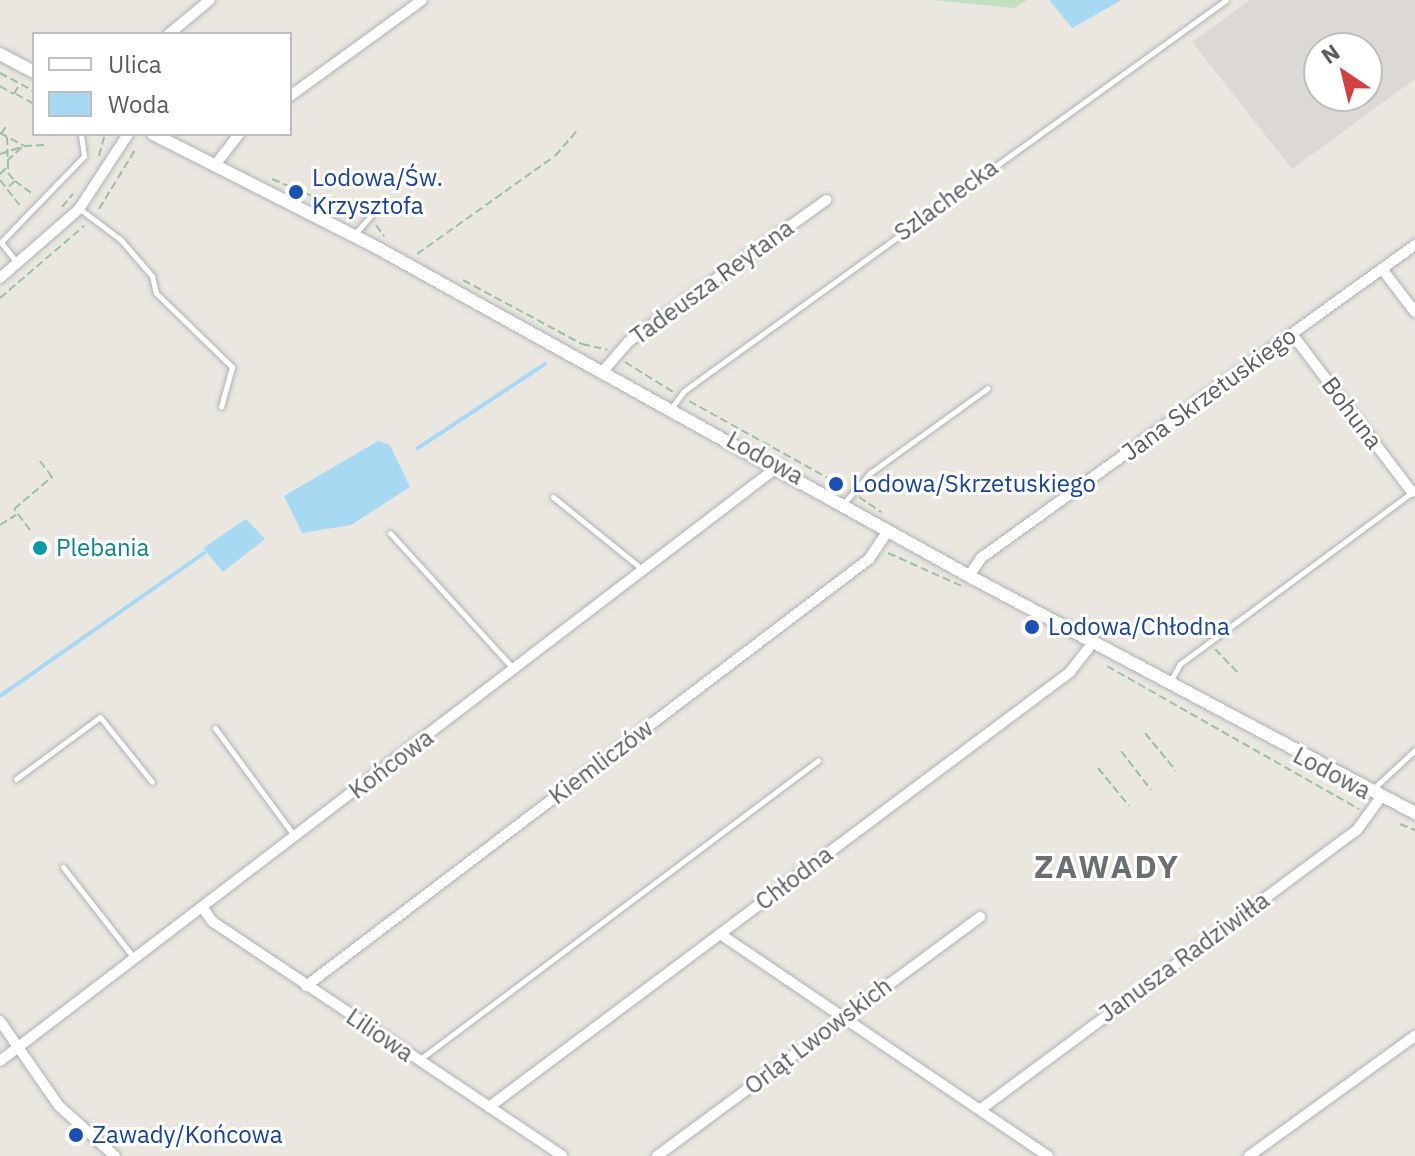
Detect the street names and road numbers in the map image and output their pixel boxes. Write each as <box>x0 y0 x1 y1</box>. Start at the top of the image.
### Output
street label: Szlachecka <box>889 153 1003 247</box>
street label: Tadeusza Reytana <box>625 213 799 351</box>
street label: Jana Skrzetuskiego <box>1116 321 1302 467</box>
street label: Bohuna <box>1316 371 1388 455</box>
street label: Lodowa <box>722 425 808 491</box>
street label: Kiemliczów <box>543 714 659 810</box>
street label: Końcowa <box>343 723 439 805</box>
street label: Lodowa <box>1288 741 1376 805</box>
street label: Chłodna <box>750 840 838 916</box>
street label: Janusza Radziwiłła <box>1093 886 1275 1028</box>
street label: Orląt Lwowskich <box>739 971 897 1101</box>
street label: Liliowa <box>341 1002 419 1068</box>

